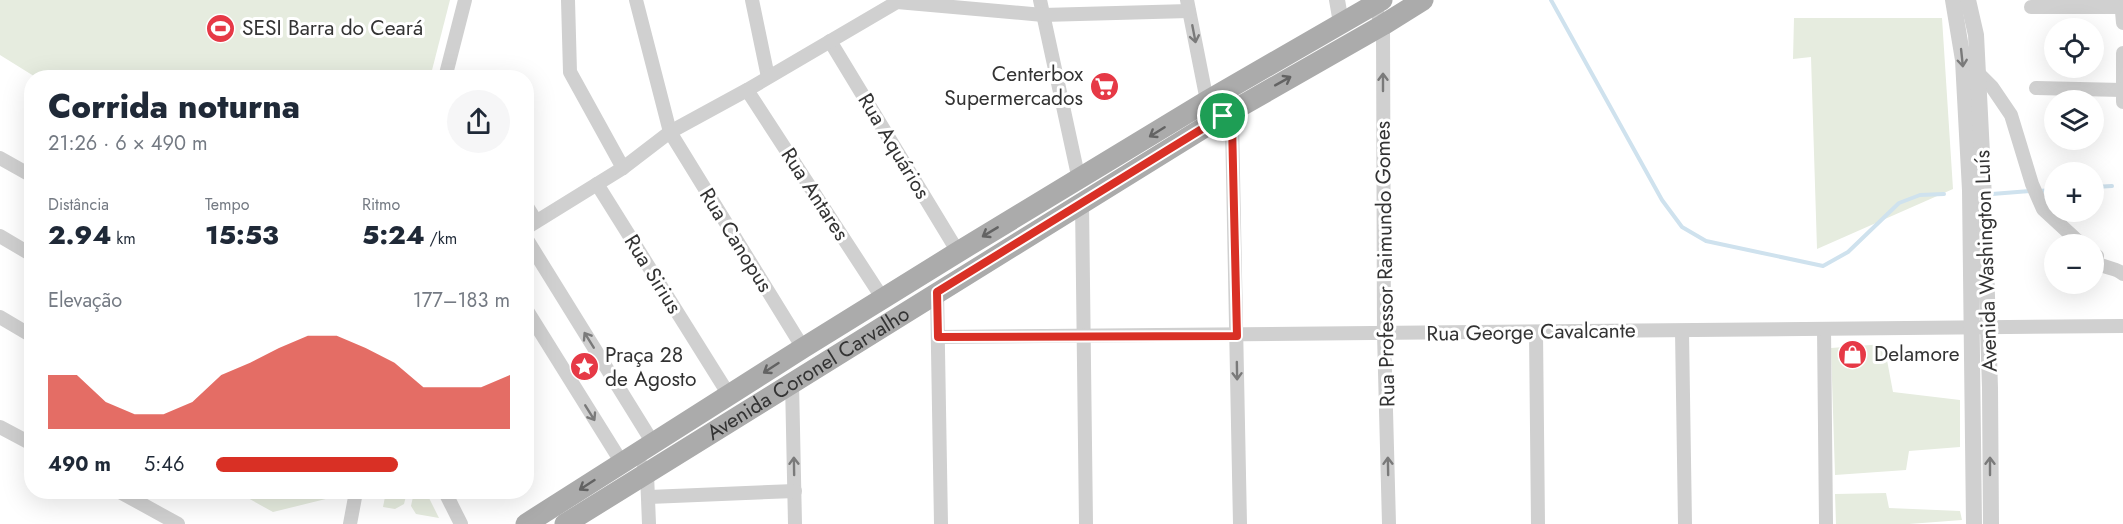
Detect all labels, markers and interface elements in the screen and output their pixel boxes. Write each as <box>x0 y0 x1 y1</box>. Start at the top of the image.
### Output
sports icon: SESI Barra do Ceará <box>205 12 237 44</box>
place label: SESI Barra do Ceará <box>242 13 423 43</box>
map controls <box>2044 18 2104 294</box>
button: locate <box>2044 18 2104 78</box>
one-way arrow <box>1189 24 1200 44</box>
one-way arrow <box>1957 47 1968 67</box>
place label: Centerbox Supermercados <box>944 59 1083 113</box>
supermarket icon: Centerbox Supermercados <box>1088 70 1120 102</box>
one-way arrow <box>1377 72 1389 92</box>
one-way arrow <box>1274 75 1291 87</box>
text: Corrida noturna <box>48 83 300 130</box>
street label: Rua Aquários <box>851 87 937 205</box>
button: share <box>447 90 510 153</box>
pin <box>1197 90 1248 141</box>
button: layers <box>2044 90 2104 150</box>
icon: arrive <box>1206 99 1239 132</box>
street label: Rua Professor Raimundo Gomes <box>1368 121 1402 407</box>
one-way arrow <box>1149 126 1166 138</box>
text: 21:26 · 6 × 490 m <box>48 129 208 158</box>
street label: Rua Antares <box>774 142 856 246</box>
street label: Avenida Washington Luís <box>1967 150 2005 372</box>
button: + <box>2044 162 2104 222</box>
street label: Rua Canopus <box>692 182 780 298</box>
text: Distância <box>48 193 109 216</box>
text: Tempo <box>205 193 249 216</box>
text: Ritmo <box>362 193 400 216</box>
text: 2.94 <box>48 216 111 254</box>
text: 15:53 <box>205 216 279 254</box>
text: 5:24 <box>362 216 425 254</box>
text: km <box>111 227 136 250</box>
text: /km <box>425 227 457 250</box>
one-way arrow <box>982 227 999 239</box>
street label: Rua Sirius <box>617 229 689 319</box>
button: − <box>2044 234 2104 294</box>
text: Elevação <box>48 286 122 315</box>
text: 177–183 m <box>413 286 510 315</box>
street label: Avenida Coronel Carvalho <box>701 299 915 448</box>
street label: Rua George Cavalcante <box>1426 315 1636 349</box>
one-way arrow <box>582 332 594 349</box>
shop icon: Delamore <box>1837 338 1869 370</box>
place label: Delamore <box>1874 339 1960 369</box>
place label: Praça 28 de Agosto <box>605 340 696 394</box>
place icon: Praça 28 de Agosto <box>568 351 600 383</box>
one-way arrow <box>1232 361 1243 381</box>
one-way arrow <box>763 362 780 374</box>
one-way arrow <box>584 404 597 421</box>
text: 490 m <box>48 450 111 479</box>
text: 5:46 <box>144 450 184 479</box>
one-way arrow <box>788 456 800 476</box>
one-way arrow <box>1382 456 1393 476</box>
one-way arrow <box>1984 456 1996 476</box>
one-way arrow <box>579 479 596 491</box>

